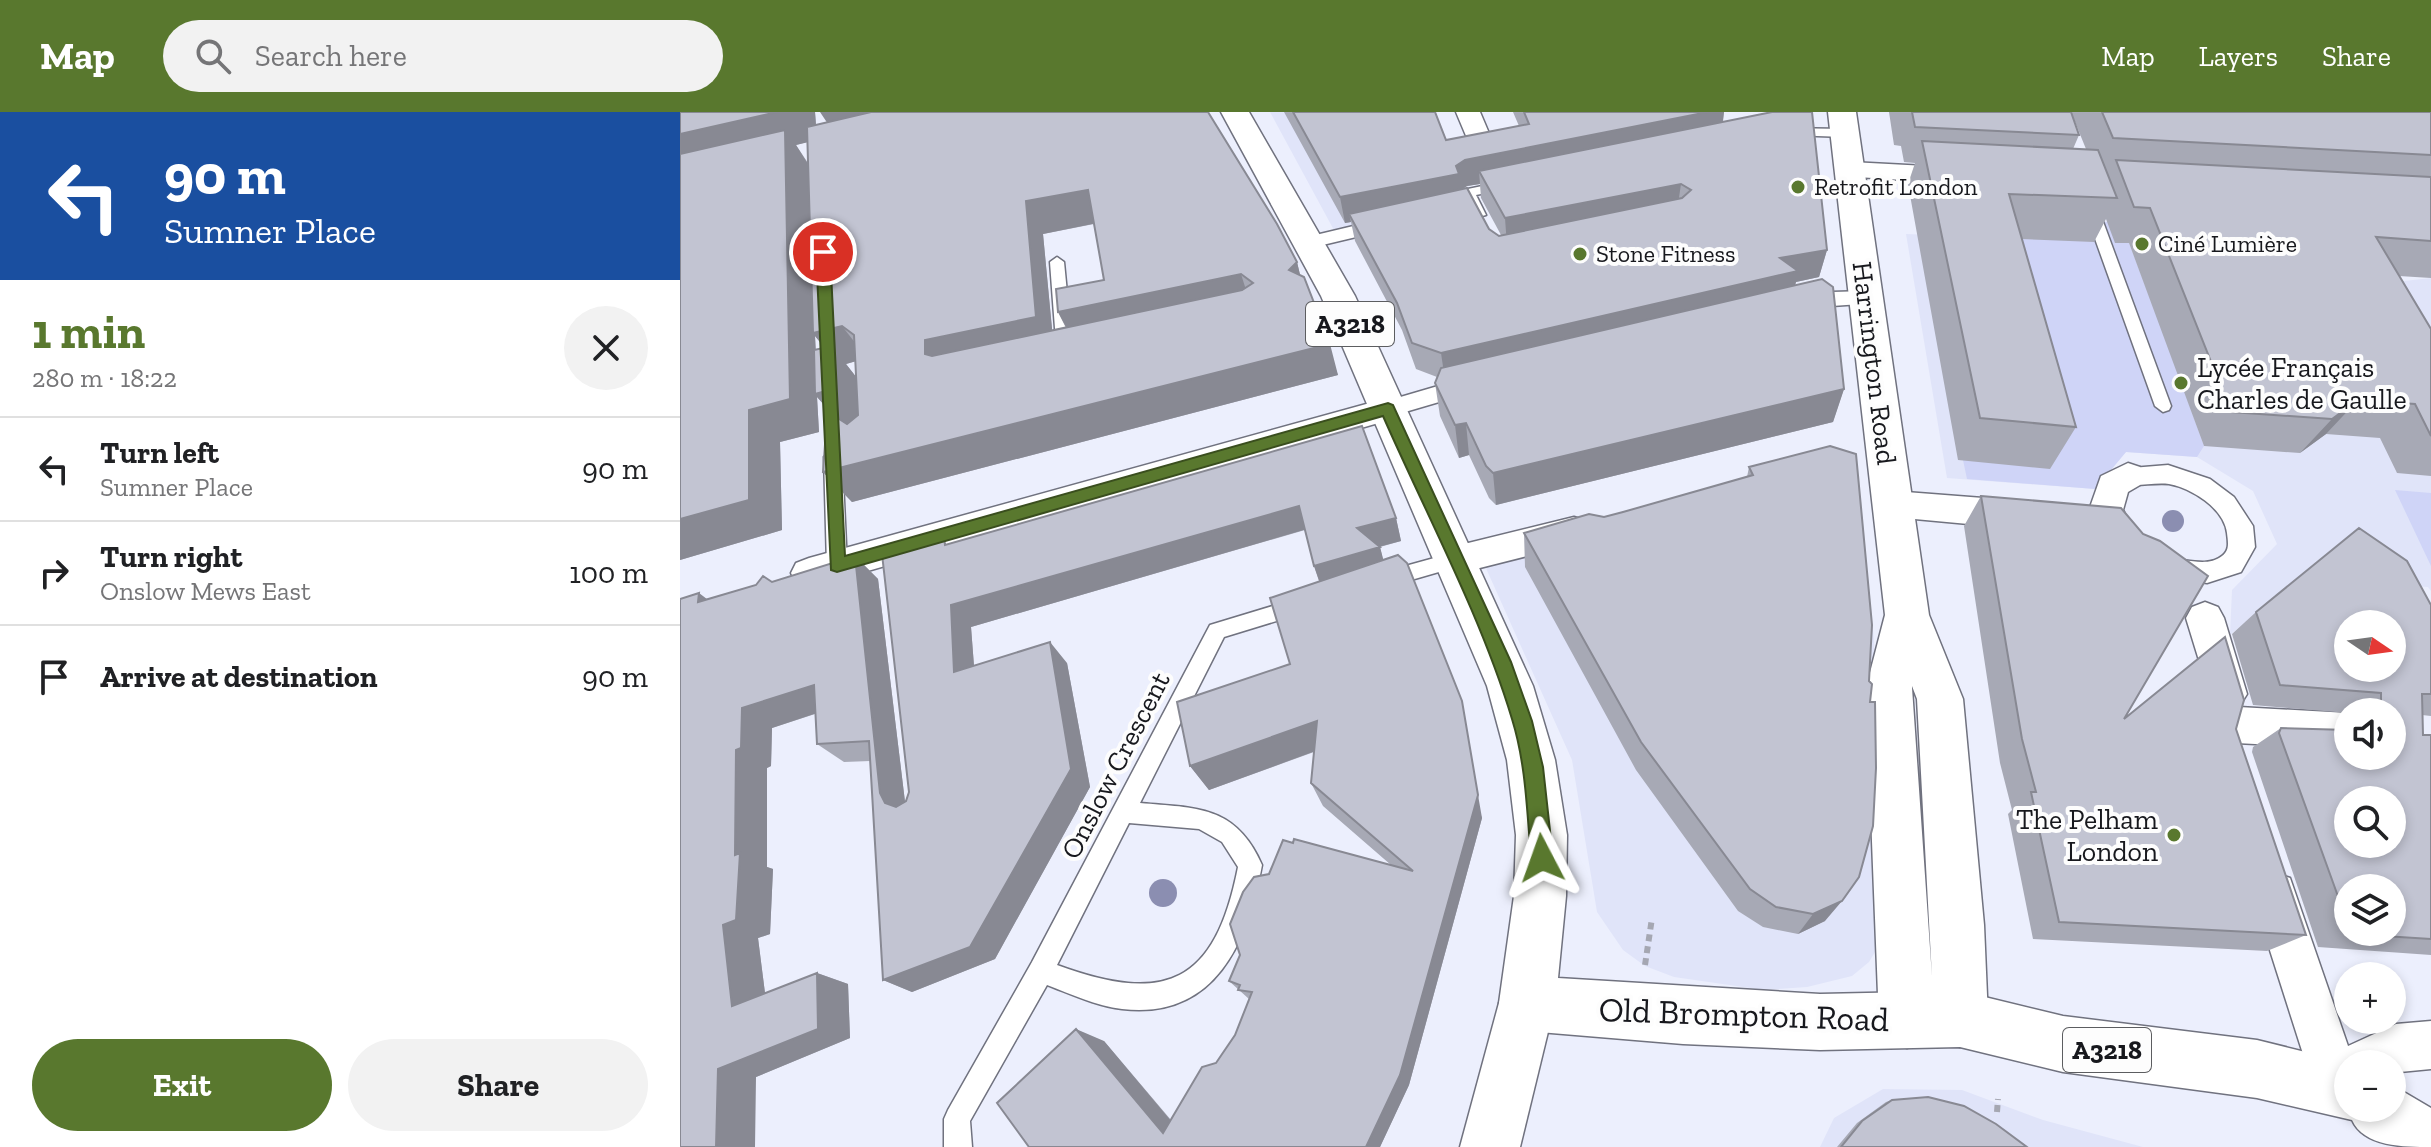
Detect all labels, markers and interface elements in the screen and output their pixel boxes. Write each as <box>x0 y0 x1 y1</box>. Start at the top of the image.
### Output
search box <box>163 20 723 92</box>
text: Map <box>40 33 115 79</box>
icon: search <box>191 34 235 78</box>
text: Search here <box>255 38 407 74</box>
text: Map <box>2101 40 2155 73</box>
text: Layers <box>2199 40 2278 73</box>
text: Share <box>2322 40 2391 73</box>
text: 90 m <box>164 141 286 208</box>
icon: left <box>32 144 136 248</box>
place label: Retrofit London <box>1814 172 1978 201</box>
marker: Retrofit London <box>1789 178 1807 196</box>
text: Sumner Place <box>164 209 376 252</box>
pin <box>789 218 857 286</box>
place label: Ciné Lumière <box>2158 229 2297 258</box>
icon: arrive <box>801 230 845 274</box>
marker: Ciné Lumière <box>2133 235 2151 253</box>
place label: Stone Fitness <box>1596 239 1736 268</box>
marker: Stone Fitness <box>1571 245 1589 263</box>
street label: Harrington Road <box>1846 260 1903 467</box>
road number: A3218 <box>1306 302 1394 346</box>
text: 1 min <box>32 303 145 360</box>
button: close <box>564 306 648 390</box>
place label: Lycée Français Charles de Gaulle <box>2197 351 2407 416</box>
text: 280 m · 18:22 <box>32 362 177 394</box>
marker: Lycée Français Charles de Gaulle <box>2172 374 2190 392</box>
text: Turn left <box>100 435 219 471</box>
icon: left <box>32 447 76 491</box>
text: 90 m <box>582 451 648 487</box>
text: Sumner Place <box>100 471 253 503</box>
text: Turn right <box>100 539 242 575</box>
icon: right <box>32 551 76 595</box>
text: 100 m <box>569 555 648 591</box>
text: Onslow Mews East <box>100 575 311 607</box>
north arrow <box>2334 610 2406 682</box>
map controls <box>2334 610 2406 1122</box>
icon: arrive <box>32 655 76 699</box>
text: Arrive at destination <box>100 659 377 695</box>
text: 90 m <box>582 659 648 695</box>
street label: Onslow Crescent <box>1054 666 1177 864</box>
button: sound <box>2334 698 2406 770</box>
button: search <box>2334 786 2406 858</box>
place label: The Pelham London <box>2016 803 2158 868</box>
position arrow <box>1500 816 1584 900</box>
marker: The Pelham London <box>2165 826 2183 844</box>
button: layers <box>2334 874 2406 946</box>
button: + <box>2334 962 2406 1034</box>
street label: Old Brompton Road <box>1598 989 1890 1040</box>
road number: A3218 <box>2063 1028 2151 1072</box>
button: Exit <box>32 1039 332 1131</box>
button: Share <box>348 1039 648 1131</box>
button: − <box>2334 1050 2406 1122</box>

